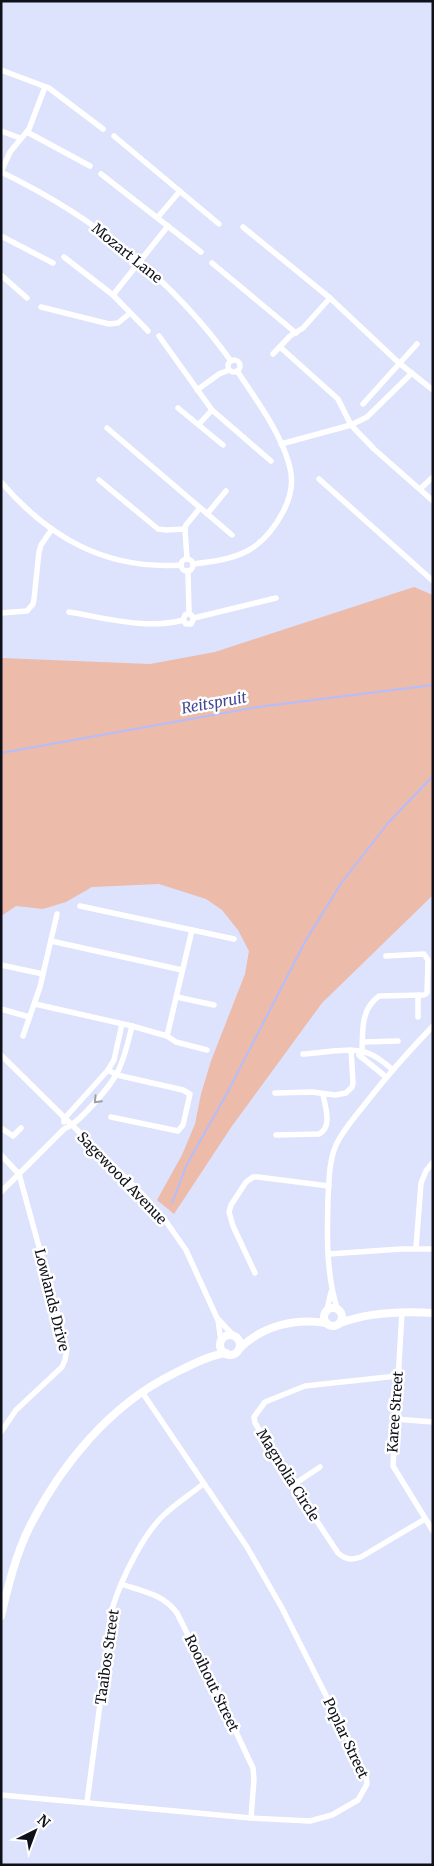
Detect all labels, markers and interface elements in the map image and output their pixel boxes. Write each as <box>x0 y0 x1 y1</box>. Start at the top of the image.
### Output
street label: Mozart Lane <box>88 219 166 287</box>
water label: Reitspruit <box>180 687 249 718</box>
one-way arrow <box>94 1094 103 1103</box>
street label: Sagewood Avenue <box>73 1128 171 1228</box>
street label: Lowlands Drive <box>31 1247 73 1353</box>
street label: Karee Street <box>383 1370 407 1453</box>
street label: Magnolia Circle <box>253 1426 323 1524</box>
street label: Taaibos Street <box>91 1608 123 1706</box>
street label: Rooihout Street <box>181 1632 243 1735</box>
street label: Poplar Street <box>319 1695 373 1782</box>
north arrow <box>10 1806 60 1856</box>
text: N <box>34 1811 54 1832</box>

